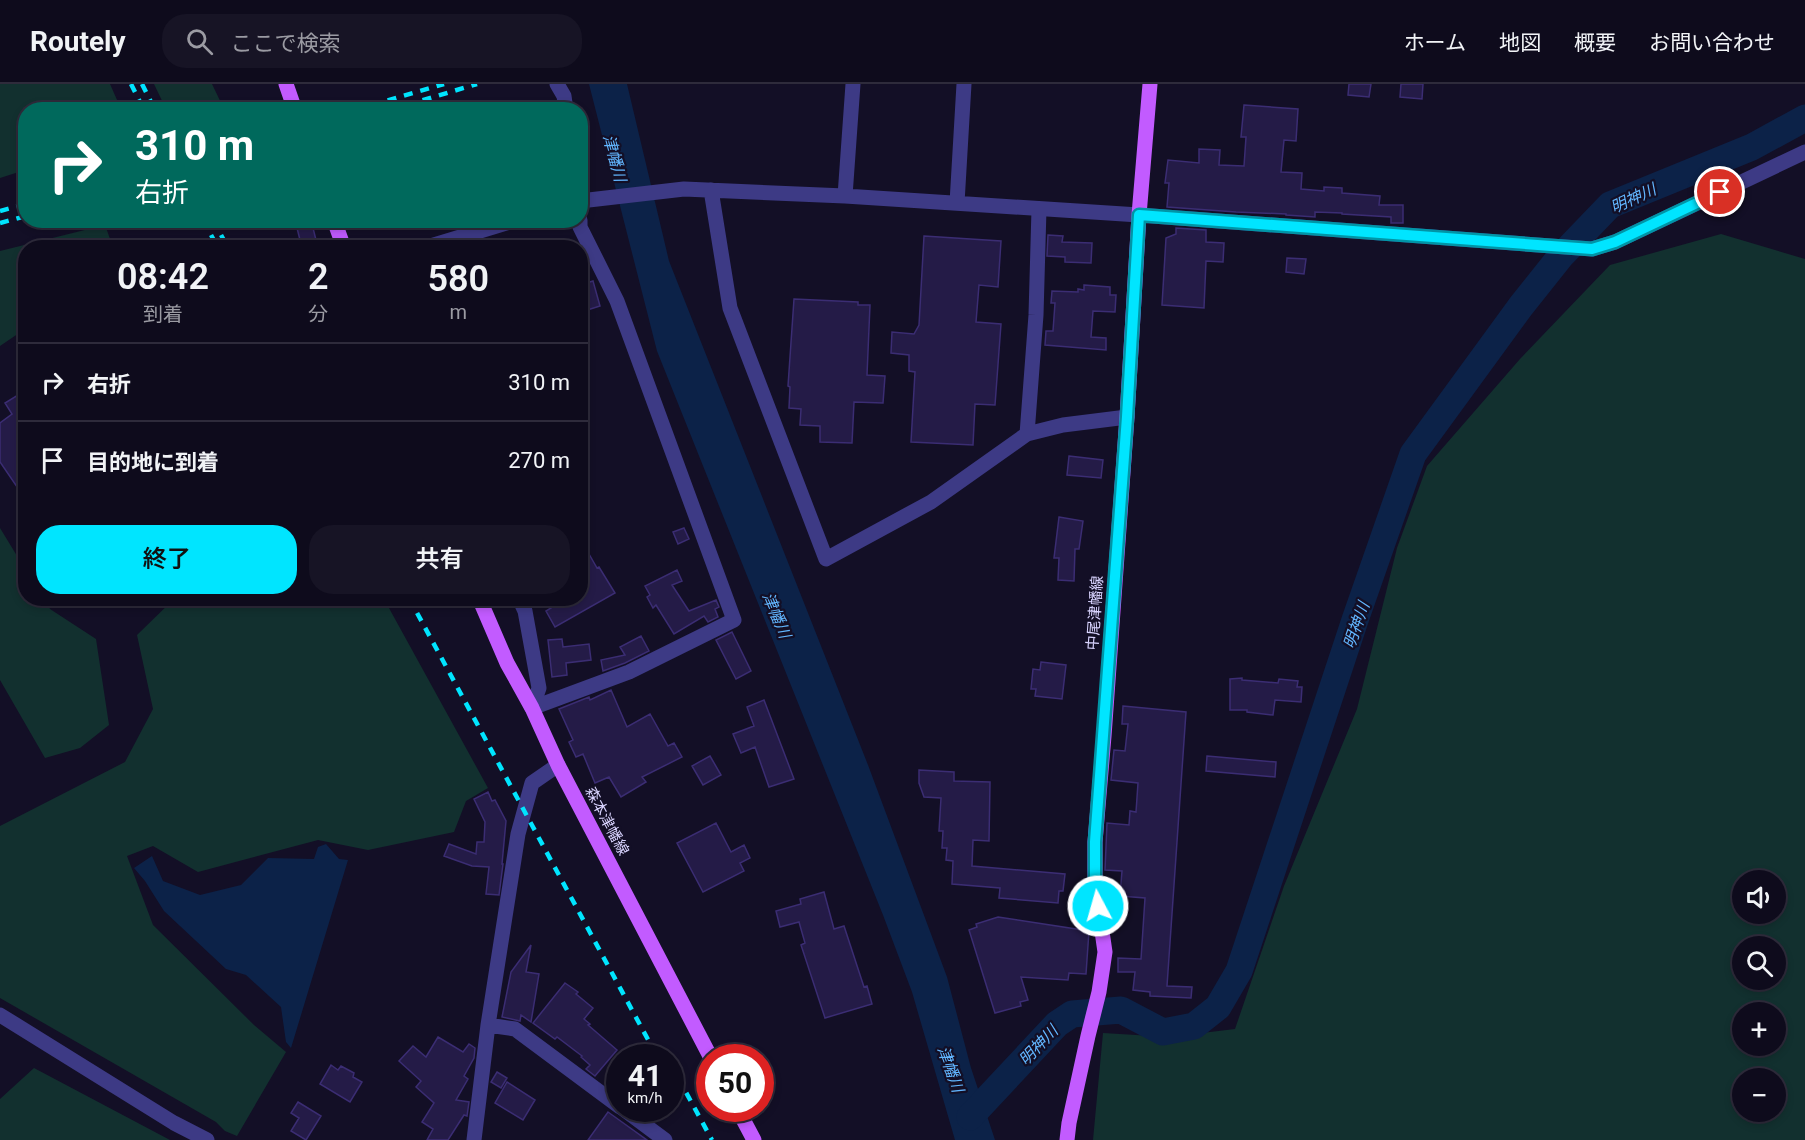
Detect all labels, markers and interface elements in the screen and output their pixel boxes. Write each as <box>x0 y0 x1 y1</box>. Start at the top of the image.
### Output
search box <box>162 14 582 68</box>
text: Routely <box>30 25 126 58</box>
icon: search <box>183 25 216 58</box>
text: ここで検索 <box>231 31 341 56</box>
text: ホーム <box>1404 31 1466 55</box>
text: 地図 <box>1499 31 1541 55</box>
text: 概要 <box>1574 31 1616 55</box>
text: お問い合わせ <box>1649 31 1775 55</box>
text: 310 m <box>135 121 254 170</box>
icon: right <box>36 126 114 204</box>
water label: 津幡川 <box>599 132 630 186</box>
pin <box>1694 166 1745 217</box>
icon: arrive <box>1703 175 1736 208</box>
text: 右折 <box>135 177 189 209</box>
water label: 明神川 <box>1607 179 1661 217</box>
text: 08:42 <box>117 256 209 298</box>
text: 2 <box>308 256 328 298</box>
text: 580 <box>427 258 489 300</box>
text: m <box>449 300 467 324</box>
text: 到着 <box>143 302 183 326</box>
text: 分 <box>308 302 328 326</box>
icon: right <box>36 366 69 399</box>
text: 310 m <box>508 370 570 395</box>
text: 右折 <box>87 372 131 397</box>
icon: arrive <box>36 444 69 477</box>
text: 270 m <box>508 448 570 473</box>
text: 目的地に到着 <box>87 450 219 475</box>
button: 終了 <box>36 525 297 594</box>
button: 共有 <box>309 525 570 594</box>
street label: 中尾津幡線 <box>1083 575 1107 651</box>
water label: 津幡川 <box>758 589 795 643</box>
water label: 明神川 <box>1340 597 1374 651</box>
street label: 森本津幡線 <box>581 784 633 858</box>
map controls <box>1732 870 1786 1122</box>
button: sound <box>1732 870 1786 924</box>
position arrow <box>1066 874 1130 938</box>
button: search <box>1732 936 1786 990</box>
button: + <box>1732 1002 1786 1056</box>
water label: 明神川 <box>1015 1020 1063 1069</box>
water label: 津幡川 <box>933 1043 968 1097</box>
speed limit sign: 50 <box>696 1044 774 1122</box>
text: 41 <box>628 1058 662 1093</box>
button: − <box>1732 1068 1786 1122</box>
text: km/h <box>627 1089 663 1107</box>

